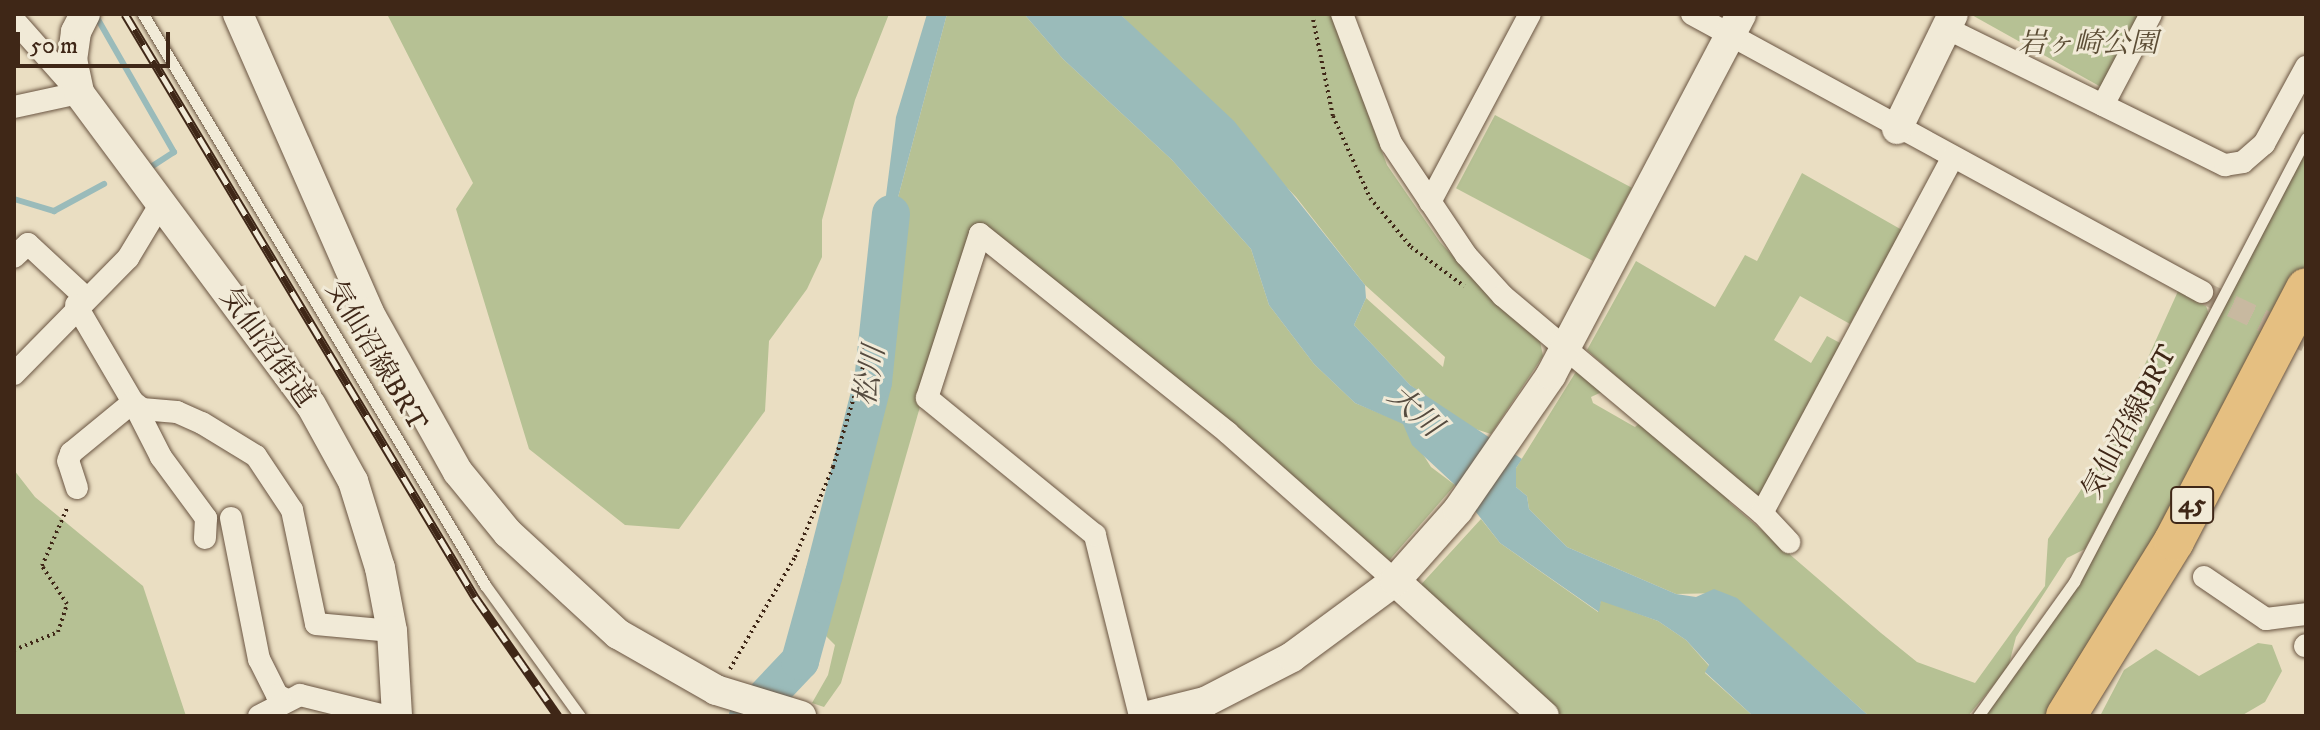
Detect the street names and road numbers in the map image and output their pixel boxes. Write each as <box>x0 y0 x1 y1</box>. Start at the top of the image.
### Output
street label: 気仙沼線BRT <box>318 275 434 437</box>
street label: 気仙沼街道 <box>212 281 322 415</box>
street label: 気仙沼線BRT <box>2075 339 2185 505</box>
road number: 45 <box>2170 483 2214 527</box>

